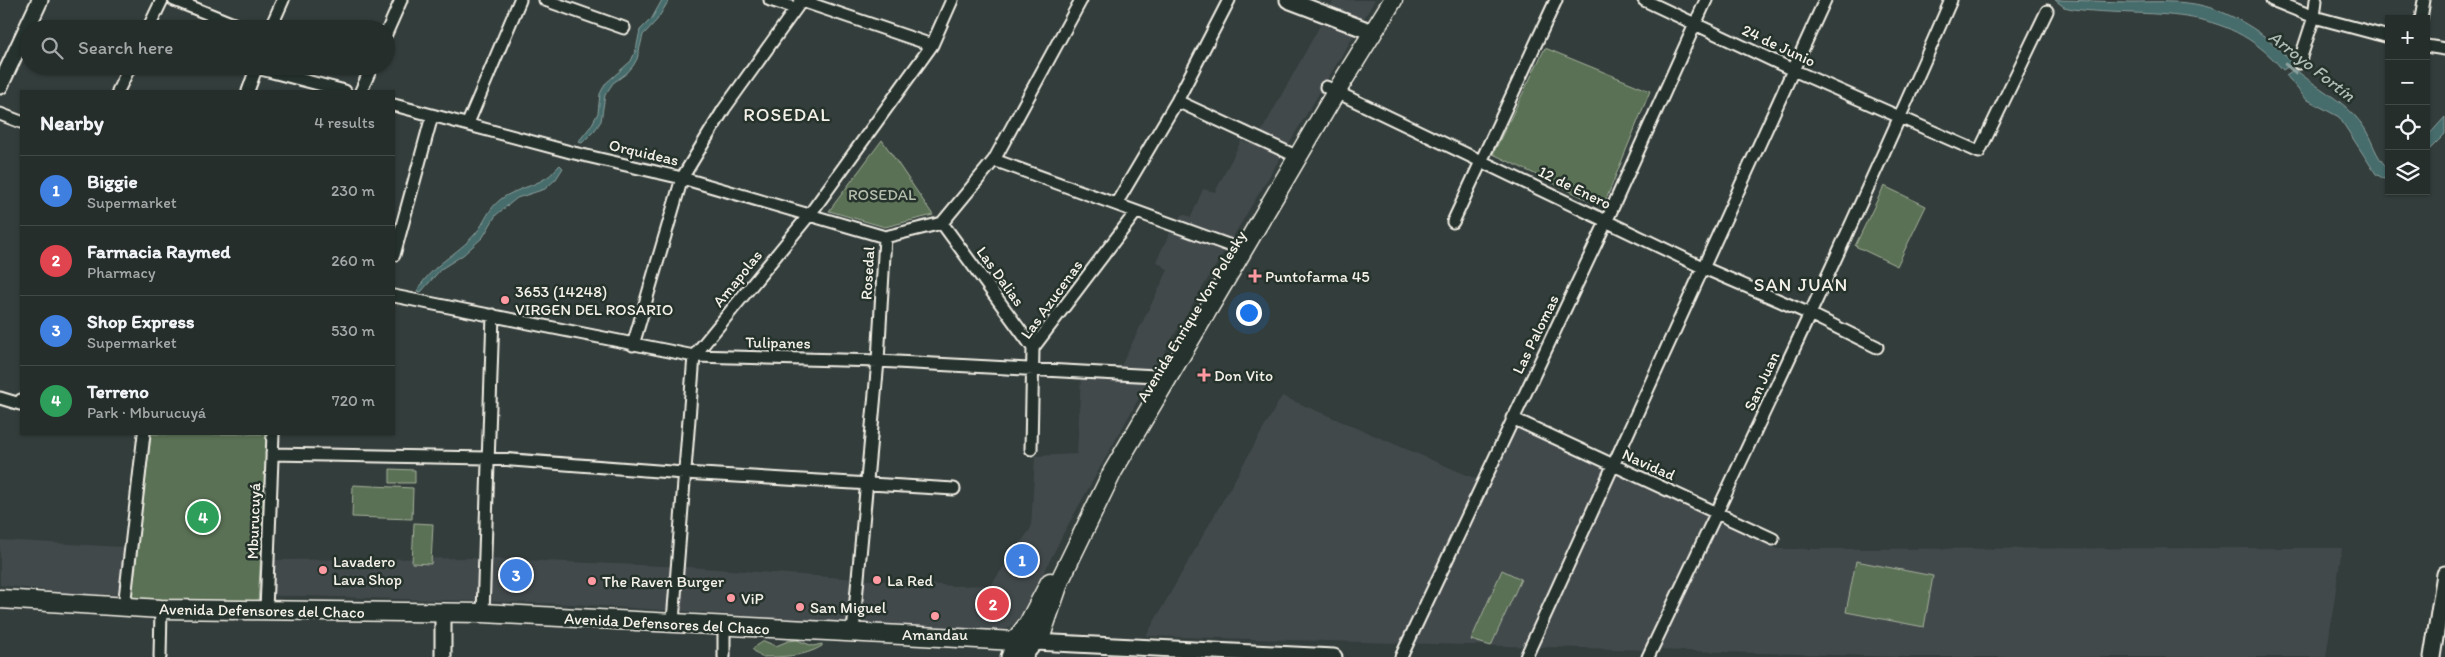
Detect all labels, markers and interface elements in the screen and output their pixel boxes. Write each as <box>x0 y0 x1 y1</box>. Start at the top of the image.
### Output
map controls <box>2385 15 2430 195</box>
button: + <box>2385 15 2430 60</box>
search box <box>20 20 395 75</box>
street label: 24 de Junio <box>1739 20 1819 71</box>
water label: Arroyo Fortín <box>2264 25 2360 107</box>
icon: search <box>38 34 66 62</box>
text: Search here <box>78 36 173 59</box>
button: − <box>2385 60 2430 105</box>
district label: ROSEDAL <box>743 103 831 126</box>
button: locate <box>2385 105 2430 150</box>
text: Nearby <box>40 110 104 135</box>
text: 4 results <box>314 113 375 132</box>
street label: Orquideas <box>607 135 681 170</box>
button: layers <box>2385 150 2430 195</box>
street label: 12 de Enero <box>1535 162 1614 213</box>
text: Biggie <box>87 170 138 193</box>
text: 1 <box>52 181 60 200</box>
text: 230 m <box>331 181 375 200</box>
park label: ROSEDAL <box>848 185 916 204</box>
text: Supermarket <box>87 193 177 212</box>
street label: Avenida Enrique Von Polesky <box>1133 227 1250 405</box>
text: Farmacia Raymed <box>87 240 231 263</box>
street label: Las Dalias <box>973 243 1029 310</box>
street label: Rosedal <box>857 245 878 300</box>
street label: Amapolas <box>709 246 766 311</box>
text: 2 <box>52 251 60 270</box>
text: 260 m <box>331 251 375 270</box>
street label: Las Azucenas <box>1016 256 1086 343</box>
text: Pharmacy <box>87 263 155 282</box>
place label: Puntofarma 45 <box>1265 267 1370 286</box>
marker: Puntofarma 45 <box>1249 270 1261 282</box>
district label: SAN JUAN <box>1754 273 1848 296</box>
place label: 3653 (14248) VIRGEN DEL ROSARIO <box>515 282 673 319</box>
street label: Las Palomas <box>1508 292 1563 377</box>
marker: 3653 (14248) VIRGEN DEL ROSARIO <box>499 294 511 306</box>
your location <box>1236 300 1262 326</box>
text: Shop Express <box>87 310 194 333</box>
text: 3 <box>52 321 60 340</box>
text: 530 m <box>331 321 375 340</box>
street label: Tulipanes <box>745 332 811 353</box>
text: Supermarket <box>87 333 177 352</box>
street label: San Juan <box>1740 348 1784 414</box>
place label: Don Vito <box>1214 366 1273 385</box>
marker: Don Vito <box>1198 369 1210 381</box>
text: Terreno <box>87 380 149 403</box>
text: 4 <box>51 391 61 410</box>
text: 720 m <box>332 391 375 410</box>
text: Park · Mburucuyá <box>87 403 206 422</box>
street label: Navidad <box>1619 444 1679 485</box>
street label: Mburucuyá <box>243 482 264 560</box>
pin: 4 <box>187 498 219 536</box>
pin: 1 <box>1006 541 1038 579</box>
place label: Lavadero Lava Shop <box>333 552 402 589</box>
pin: 3 <box>500 556 532 594</box>
marker: Lavadero Lava Shop <box>317 564 329 576</box>
place label: La Red <box>887 571 934 590</box>
place label: The Raven Burger <box>602 572 725 591</box>
marker: La Red <box>871 574 883 586</box>
marker: The Raven Burger <box>586 575 598 587</box>
pin: 2 <box>977 585 1009 623</box>
place label: ViP <box>741 589 764 608</box>
marker: ViP <box>725 592 737 604</box>
place label: San Miguel <box>810 598 887 617</box>
street label: Avenida Defensores del Chaco <box>159 599 365 622</box>
marker: San Miguel <box>794 601 806 613</box>
street label: Avenida Defensores del Chaco <box>564 609 770 638</box>
marker: Amandau <box>929 610 941 622</box>
place label: Amandau <box>902 625 968 644</box>

